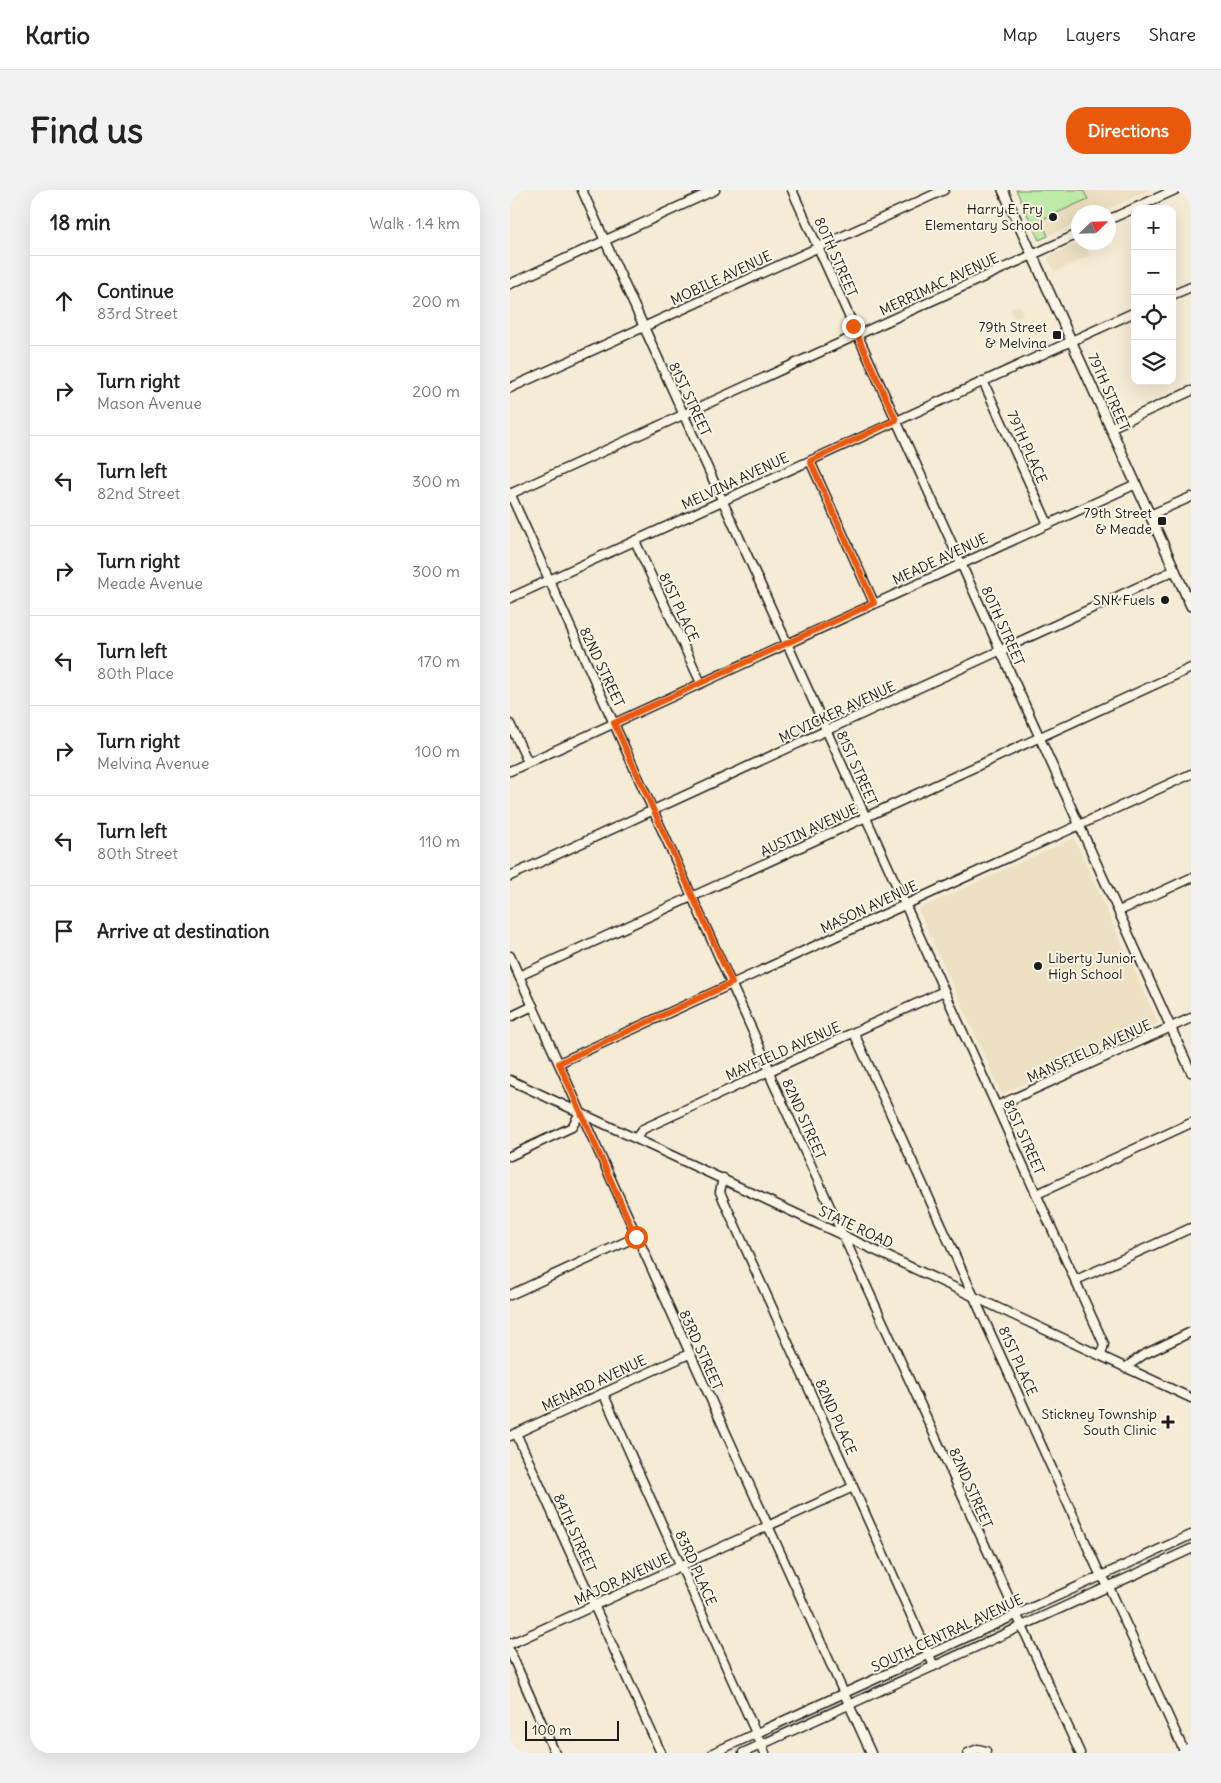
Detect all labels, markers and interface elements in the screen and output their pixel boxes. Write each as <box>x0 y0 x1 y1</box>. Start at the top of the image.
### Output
text: Kartio <box>25 20 90 50</box>
text: Map <box>1002 23 1037 46</box>
text: Layers <box>1065 23 1121 46</box>
text: Share <box>1149 23 1196 46</box>
button: Directions <box>1066 107 1191 154</box>
text: Find us <box>30 108 143 152</box>
place label: Harry E. Fry Elementary School <box>925 200 1043 234</box>
north arrow <box>1071 205 1116 250</box>
map controls <box>1131 205 1176 385</box>
button: + <box>1131 205 1176 250</box>
text: 18 min <box>50 209 111 236</box>
marker: Harry E. Fry Elementary School <box>1047 211 1059 223</box>
text: Walk · 1.4 km <box>369 213 460 233</box>
street label: 80TH STREET <box>810 214 862 300</box>
street label: MOBILE AVENUE <box>668 247 774 309</box>
street label: MERRIMAC AVENUE <box>877 248 1001 320</box>
button: − <box>1131 250 1176 295</box>
text: Continue <box>97 279 174 303</box>
icon: ahead <box>50 287 78 315</box>
text: 200 m <box>412 291 460 311</box>
button: locate <box>1131 295 1176 340</box>
text: 83rd Street <box>97 303 178 323</box>
route end <box>842 315 865 338</box>
place label: 79th Street & Melvina <box>979 318 1047 352</box>
marker: 79th Street & Melvina <box>1051 329 1063 341</box>
button: layers <box>1131 340 1176 385</box>
street label: 79TH STREET <box>1084 350 1134 434</box>
street label: 81ST STREET <box>665 359 715 439</box>
text: Turn right <box>97 369 180 393</box>
icon: right <box>50 377 78 405</box>
text: 200 m <box>412 381 460 401</box>
text: Mason Avenue <box>97 393 202 413</box>
street label: 79TH PLACE <box>1003 408 1051 486</box>
street label: MELVINA AVENUE <box>679 448 791 514</box>
text: Turn left <box>97 459 167 483</box>
icon: left <box>50 467 78 495</box>
text: 300 m <box>412 471 460 491</box>
text: 82nd Street <box>97 483 180 503</box>
place label: 79th Street & Meade <box>1084 504 1152 538</box>
marker: 79th Street & Meade <box>1156 515 1168 527</box>
street label: MEADE AVENUE <box>889 529 991 589</box>
text: Turn right <box>97 549 180 573</box>
icon: right <box>50 557 78 585</box>
text: 300 m <box>412 561 460 581</box>
street label: 81ST PLACE <box>655 569 703 645</box>
text: Meade Avenue <box>97 573 203 593</box>
street label: 80TH STREET <box>977 583 1029 669</box>
place label: SNK Fuels <box>1093 591 1155 609</box>
marker: SNK Fuels <box>1159 594 1171 606</box>
street label: 82ND STREET <box>576 624 628 710</box>
text: Turn left <box>97 639 167 663</box>
icon: left <box>50 647 78 675</box>
text: 170 m <box>417 651 460 671</box>
text: 80th Place <box>97 663 174 683</box>
street label: MCVICKER AVENUE <box>776 677 898 747</box>
street label: 81ST STREET <box>833 728 881 808</box>
text: Turn right <box>97 729 180 753</box>
icon: right <box>50 737 78 765</box>
text: 100 m <box>415 741 460 761</box>
text: Melvina Avenue <box>97 753 209 773</box>
street label: AUSTIN AVENUE <box>757 799 861 861</box>
text: Turn left <box>97 819 167 843</box>
icon: left <box>50 827 78 855</box>
text: 110 m <box>419 831 460 851</box>
text: 80th Street <box>97 843 178 863</box>
street label: MASON AVENUE <box>818 877 920 937</box>
icon: arrive <box>50 917 78 945</box>
text: Arrive at destination <box>97 919 270 943</box>
place label: Liberty Junior High School <box>1048 949 1136 983</box>
marker: Liberty Junior High School <box>1032 960 1044 972</box>
street label: MANSFIELD AVENUE <box>1024 1016 1154 1086</box>
street label: MAYFIELD AVENUE <box>723 1018 843 1084</box>
street label: 82ND STREET <box>778 1076 830 1162</box>
street label: 81ST STREET <box>1000 1097 1048 1177</box>
street label: STATE ROAD <box>816 1202 896 1252</box>
route start <box>625 1226 648 1249</box>
street label: 83RD STREET <box>675 1307 727 1393</box>
street label: 81ST PLACE <box>995 1323 1041 1399</box>
street label: MENARD AVENUE <box>539 1351 649 1415</box>
street label: 82ND PLACE <box>811 1376 861 1458</box>
place label: Stickney Township South Clinic <box>1041 1405 1157 1439</box>
marker: Stickney Township South Clinic <box>1161 1415 1175 1429</box>
street label: 82ND STREET <box>945 1445 997 1531</box>
street label: 84TH STREET <box>550 1491 600 1575</box>
street label: 83RD PLACE <box>671 1528 721 1608</box>
street label: MAJOR AVENUE <box>571 1549 673 1609</box>
street label: SOUTH CENTRAL AVENUE <box>868 1590 1026 1676</box>
scale bar <box>525 1718 619 1741</box>
text: 100 m <box>532 1721 572 1739</box>

